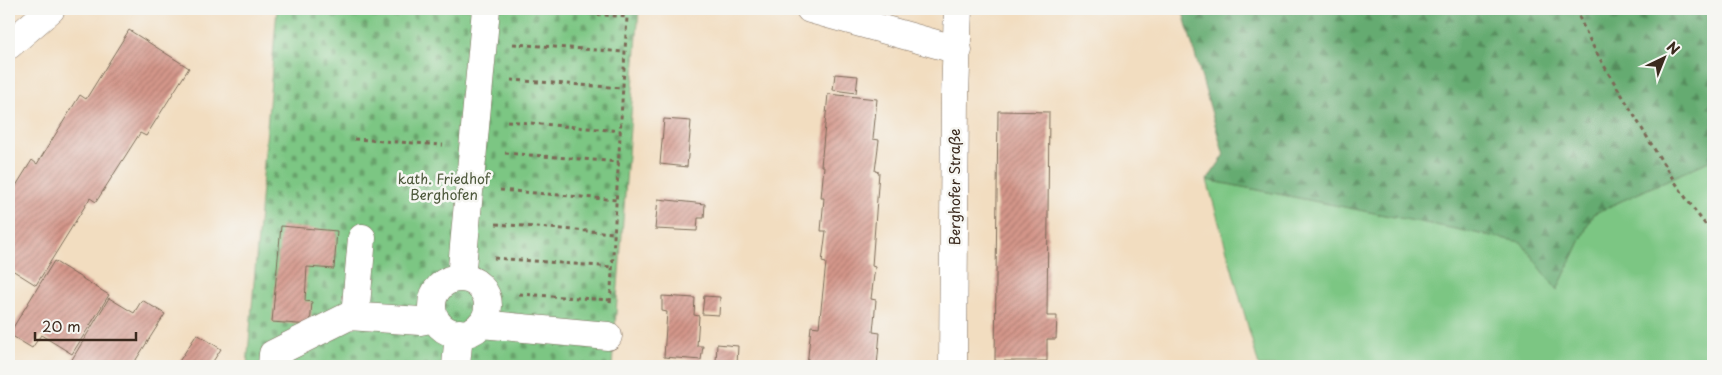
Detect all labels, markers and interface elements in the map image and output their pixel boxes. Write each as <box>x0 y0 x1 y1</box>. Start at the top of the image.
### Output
north arrow <box>1640 32 1690 82</box>
text: N <box>1662 37 1684 60</box>
street label: Berghofer Straße <box>944 129 965 246</box>
park label: kath. Friedhof Berghofen <box>398 168 492 205</box>
scale bar <box>35 310 136 342</box>
text: 20 m <box>42 314 81 337</box>

